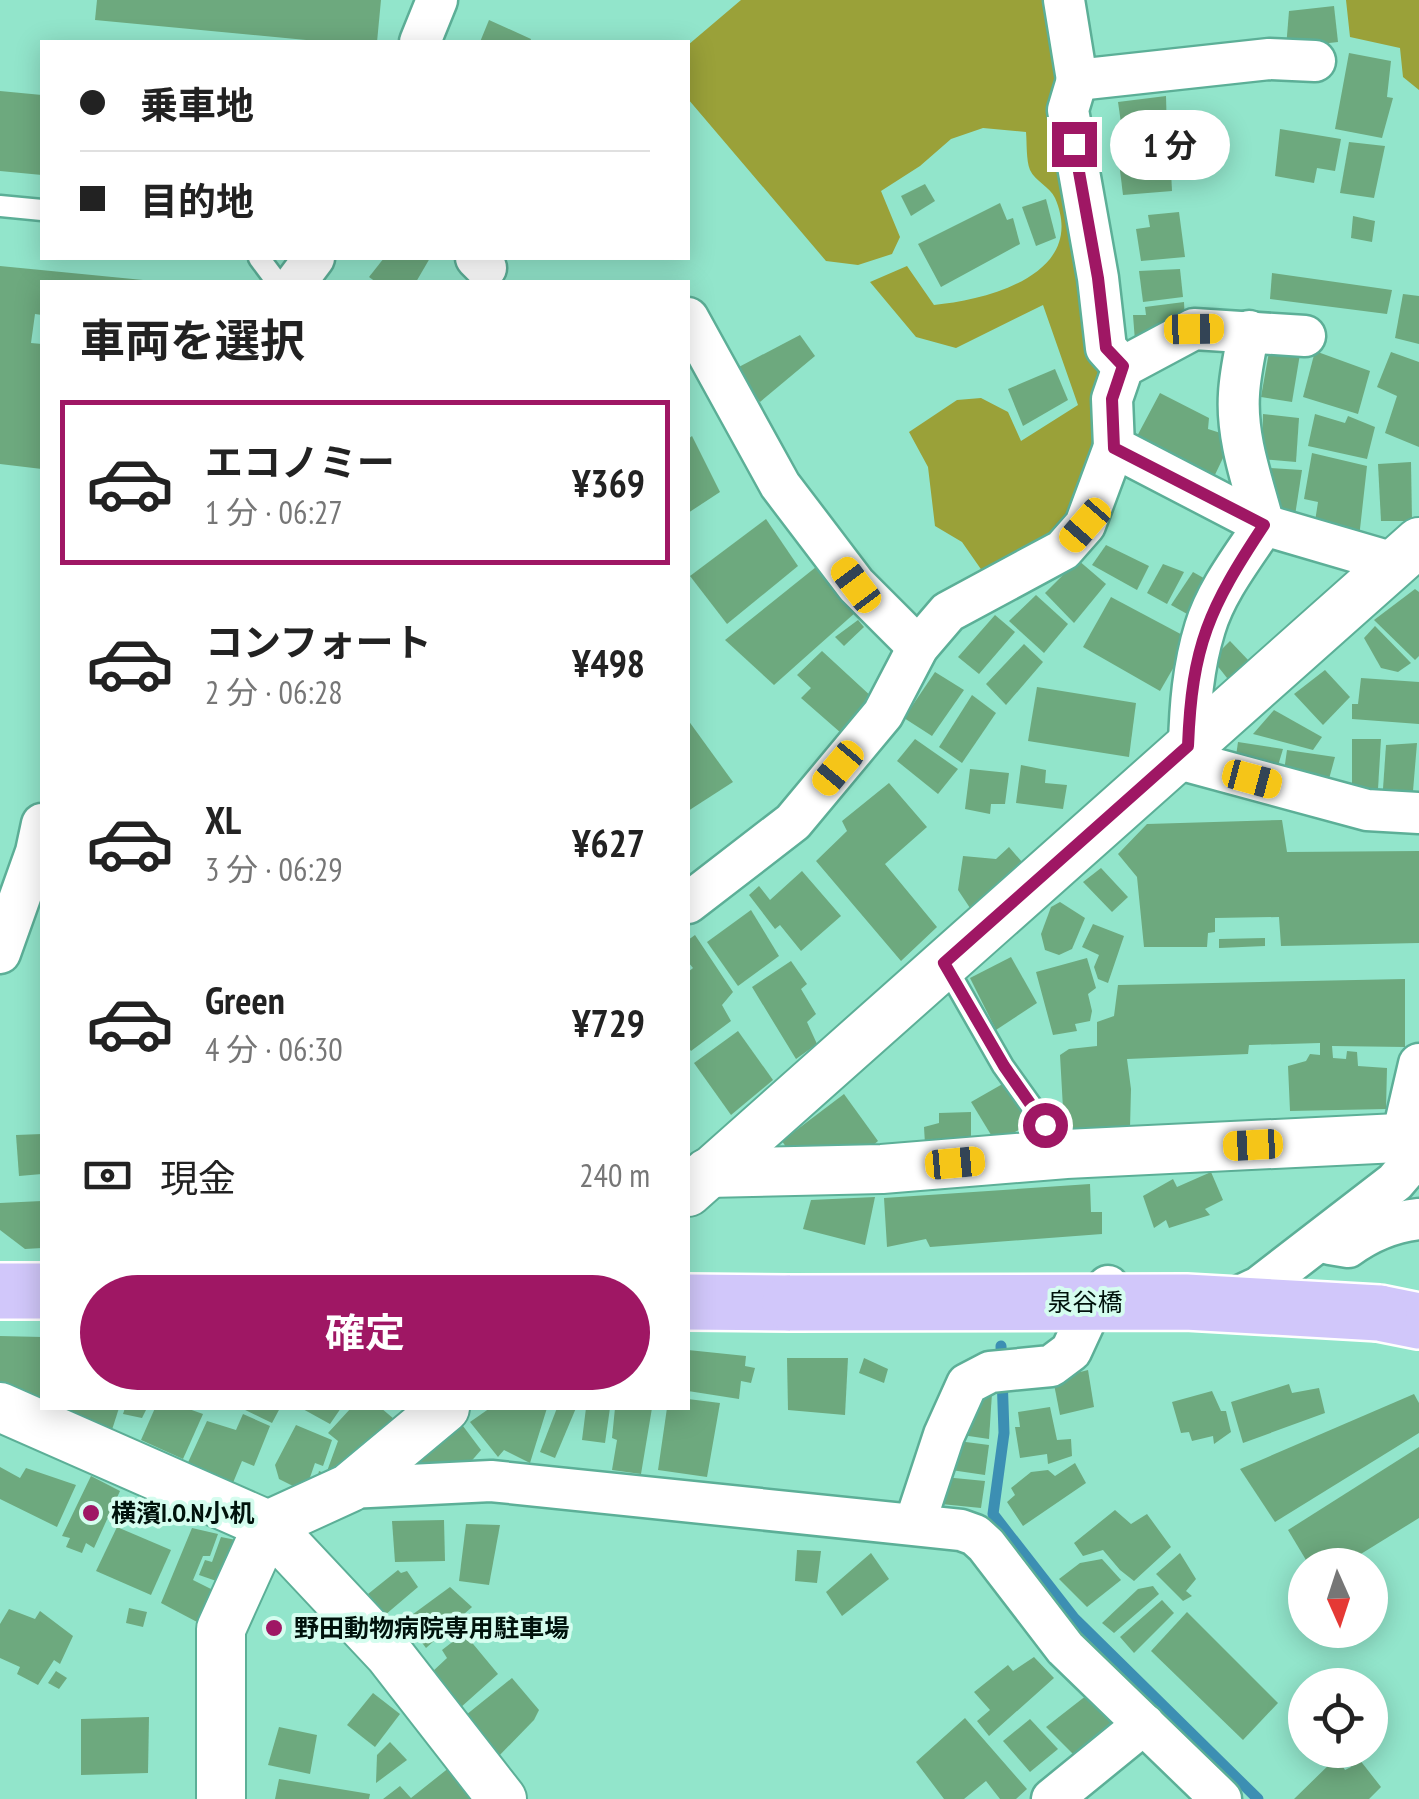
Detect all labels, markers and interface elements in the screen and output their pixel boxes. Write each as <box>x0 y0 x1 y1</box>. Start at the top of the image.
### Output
text: 乗車地 <box>140 80 254 129</box>
callout: 1 分 <box>1109 109 1229 179</box>
route end <box>1052 122 1097 167</box>
text: 1 分 <box>1143 124 1197 166</box>
text: 目的地 <box>140 176 254 225</box>
text: 車両を選択 <box>80 311 305 369</box>
car <box>1164 313 1224 345</box>
text: エコノミー <box>205 437 395 486</box>
icon: car <box>85 438 175 528</box>
text: ¥369 <box>572 458 645 507</box>
text: 1 分 · 06:27 <box>205 491 343 533</box>
car <box>1054 493 1116 557</box>
car <box>826 552 886 618</box>
text: コンフォート <box>205 617 432 666</box>
icon: car <box>85 618 175 708</box>
text: ¥498 <box>572 638 645 687</box>
text: 2 分 · 06:28 <box>205 671 343 713</box>
car <box>807 735 869 801</box>
car <box>1219 757 1285 801</box>
text: XL <box>205 795 241 844</box>
icon: car <box>85 798 175 888</box>
text: ¥627 <box>572 818 645 867</box>
text: 3 分 · 06:29 <box>205 848 343 890</box>
text: Green <box>205 975 285 1024</box>
icon: car <box>85 978 175 1068</box>
text: ¥729 <box>572 998 645 1047</box>
text: 4 分 · 06:30 <box>205 1028 343 1070</box>
route start <box>1023 1103 1068 1148</box>
car <box>1222 1128 1284 1162</box>
car <box>924 1145 986 1181</box>
icon: cash <box>80 1148 135 1203</box>
text: 現金 <box>160 1153 236 1202</box>
text: 240 m <box>579 1154 650 1196</box>
button: 確定 <box>80 1275 650 1390</box>
street label: 泉谷橋 <box>1047 1286 1123 1318</box>
place label: 横濱I.O.N小机 <box>111 1497 254 1529</box>
marker: 横濱I.O.N小机 <box>80 1502 102 1524</box>
north arrow <box>1288 1548 1388 1648</box>
map controls <box>1288 1548 1388 1768</box>
place label: 野田動物病院専用駐車場 <box>294 1612 569 1644</box>
marker: 野田動物病院専用駐車場 <box>263 1617 285 1639</box>
button: locate <box>1288 1668 1388 1768</box>

